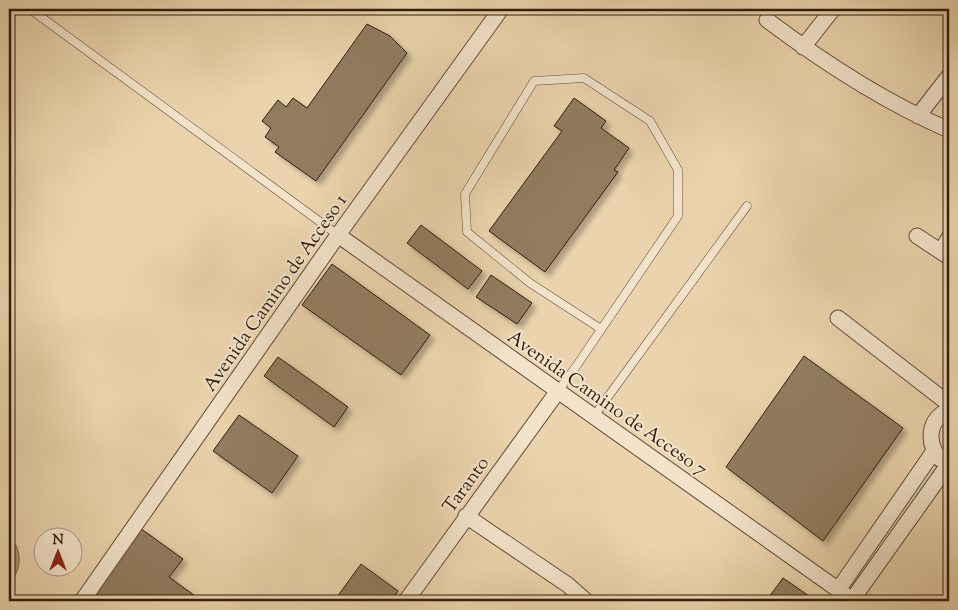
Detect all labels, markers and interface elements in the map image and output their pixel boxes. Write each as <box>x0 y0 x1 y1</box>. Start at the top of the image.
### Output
street label: Avenida Camino de Acceso 1 <box>197 189 355 398</box>
street label: Avenida Camino de Acceso 7 <box>501 325 712 484</box>
street label: Taranto <box>437 452 497 519</box>
north arrow <box>32 528 82 578</box>
text: N <box>52 531 64 551</box>

